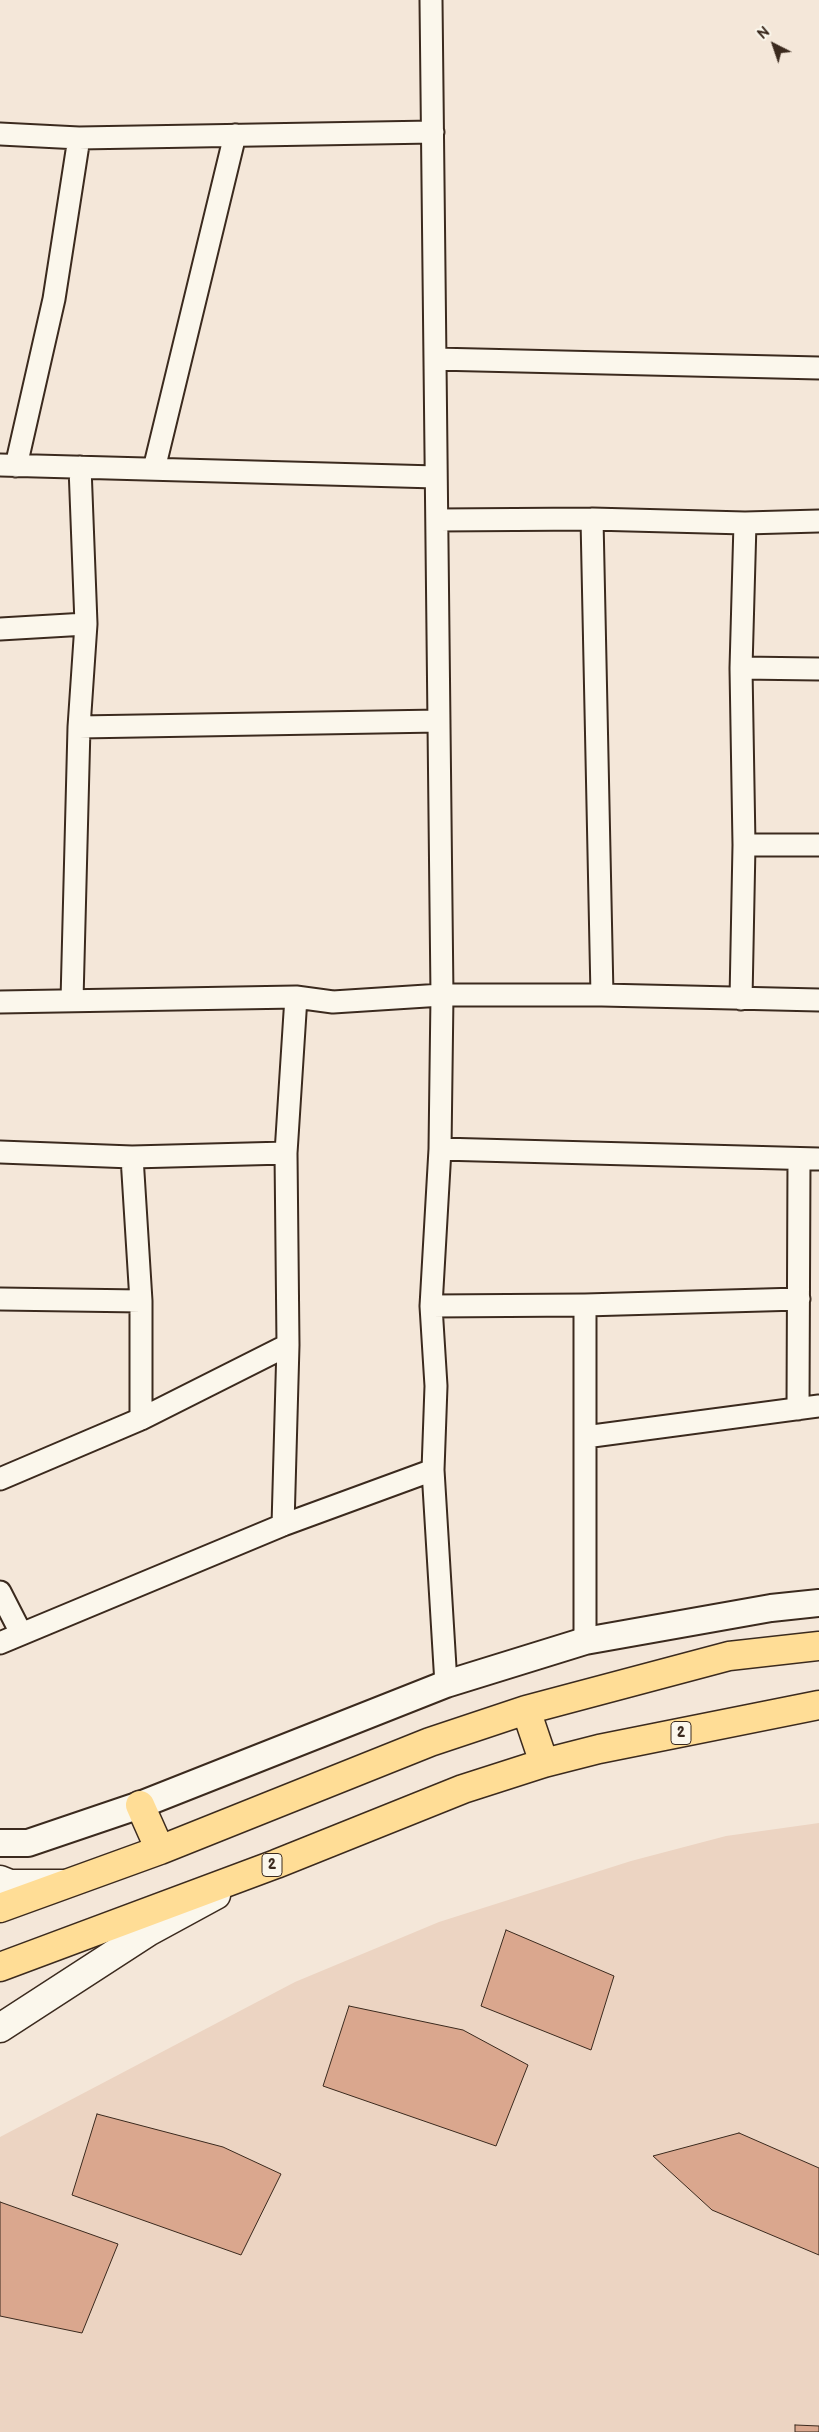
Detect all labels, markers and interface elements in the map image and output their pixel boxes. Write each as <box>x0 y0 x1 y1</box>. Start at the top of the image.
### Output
north arrow <box>749 20 799 70</box>
text: N <box>754 23 773 43</box>
road number: 2 <box>671 1722 691 1745</box>
road number: 2 <box>262 1854 282 1876</box>

